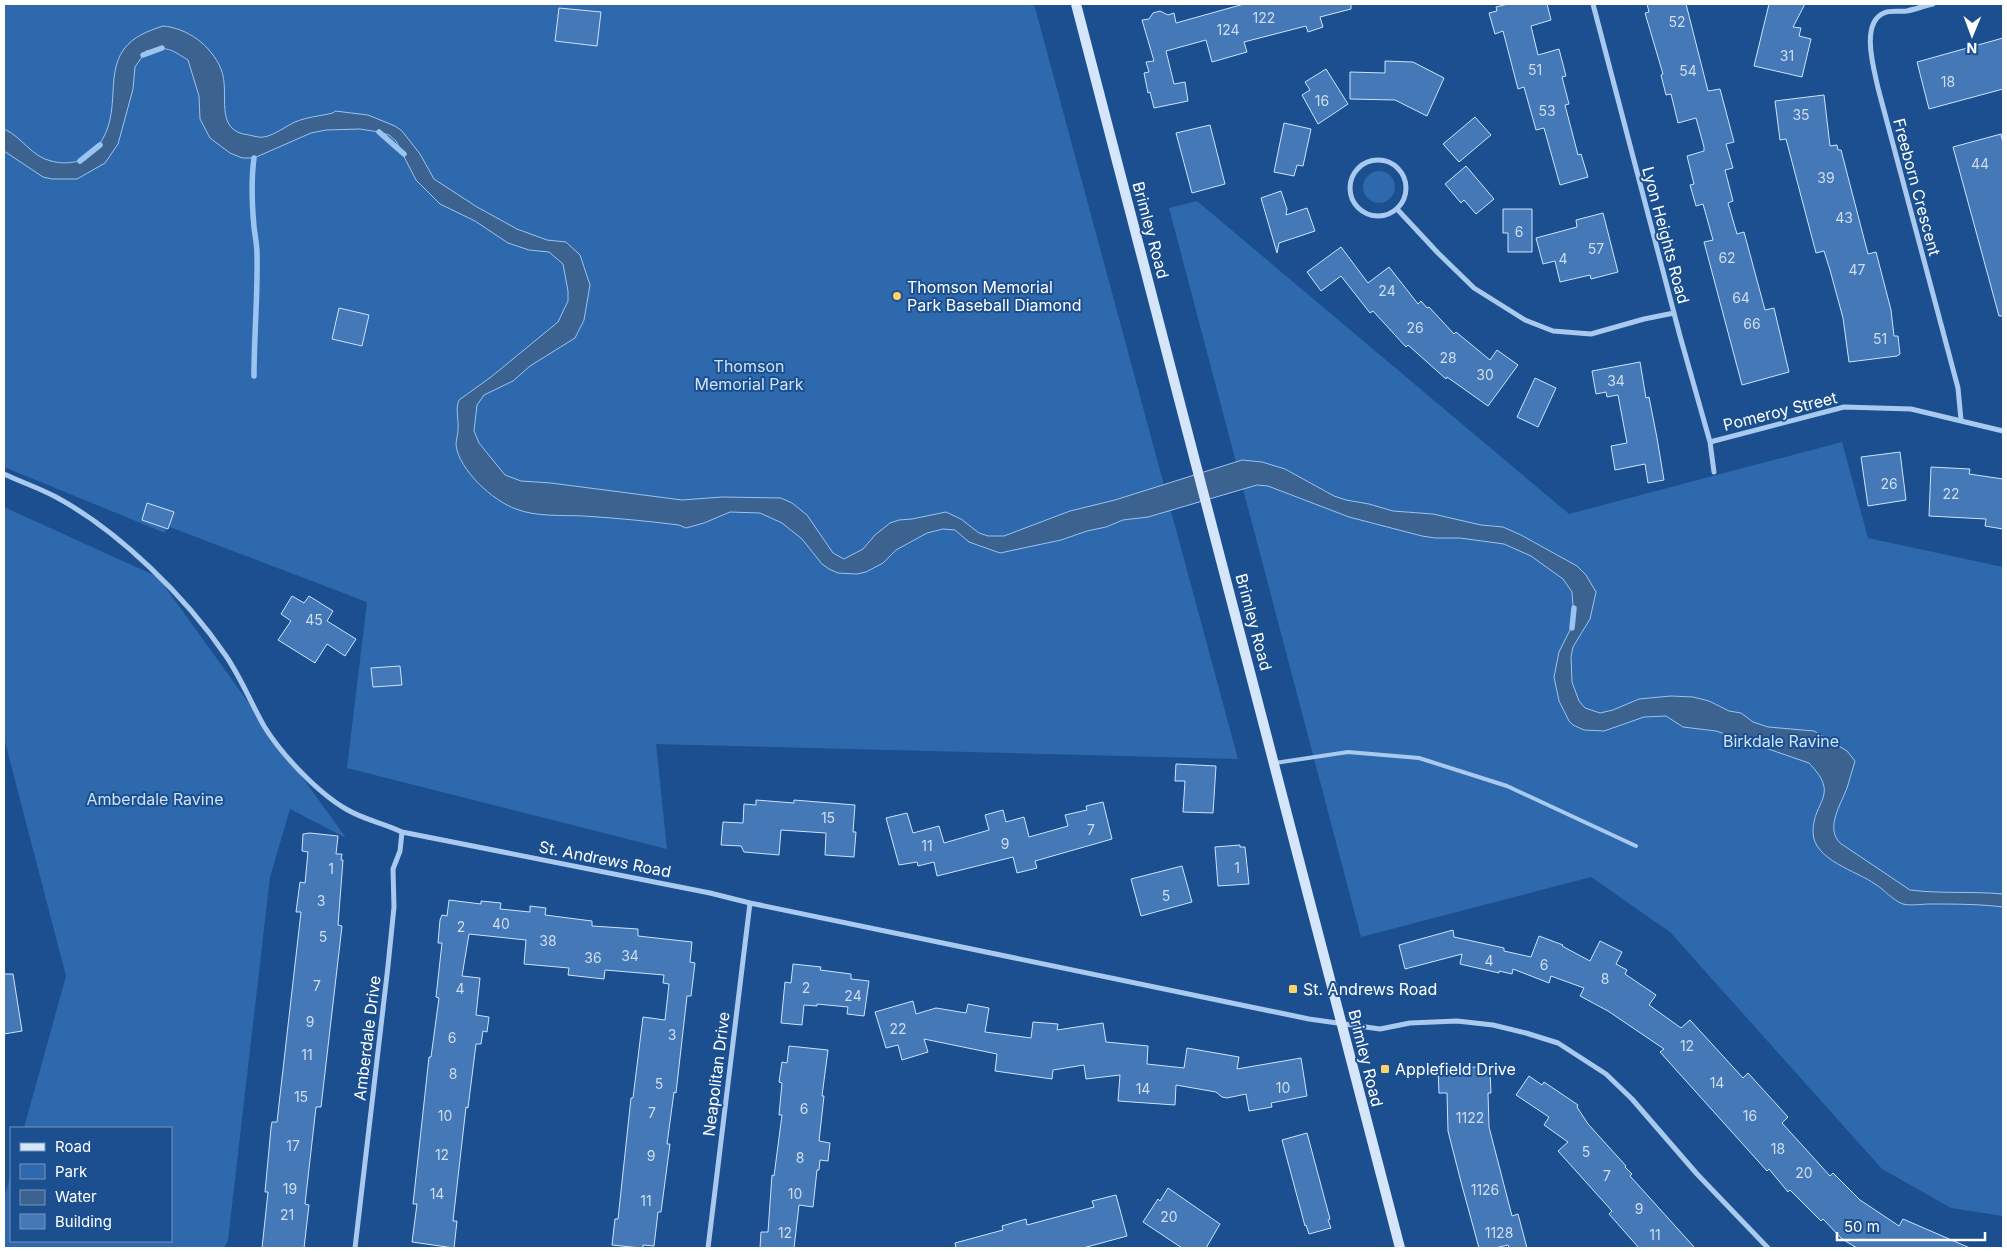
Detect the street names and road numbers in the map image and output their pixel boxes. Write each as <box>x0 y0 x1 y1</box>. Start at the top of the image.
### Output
street label: Freeborn Crescent <box>1889 116 1945 258</box>
street label: Lyon Heights Road <box>1638 164 1694 306</box>
street label: Brimley Road <box>1128 179 1174 281</box>
street label: Pomeroy Street <box>1721 387 1839 435</box>
street label: Brimley Road <box>1231 571 1277 673</box>
street label: St. Andrews Road <box>537 836 673 882</box>
street label: Amberdale Drive <box>349 974 385 1102</box>
street label: Brimley Road <box>1344 1007 1388 1109</box>
street label: Neapolitan Drive <box>698 1010 734 1138</box>

